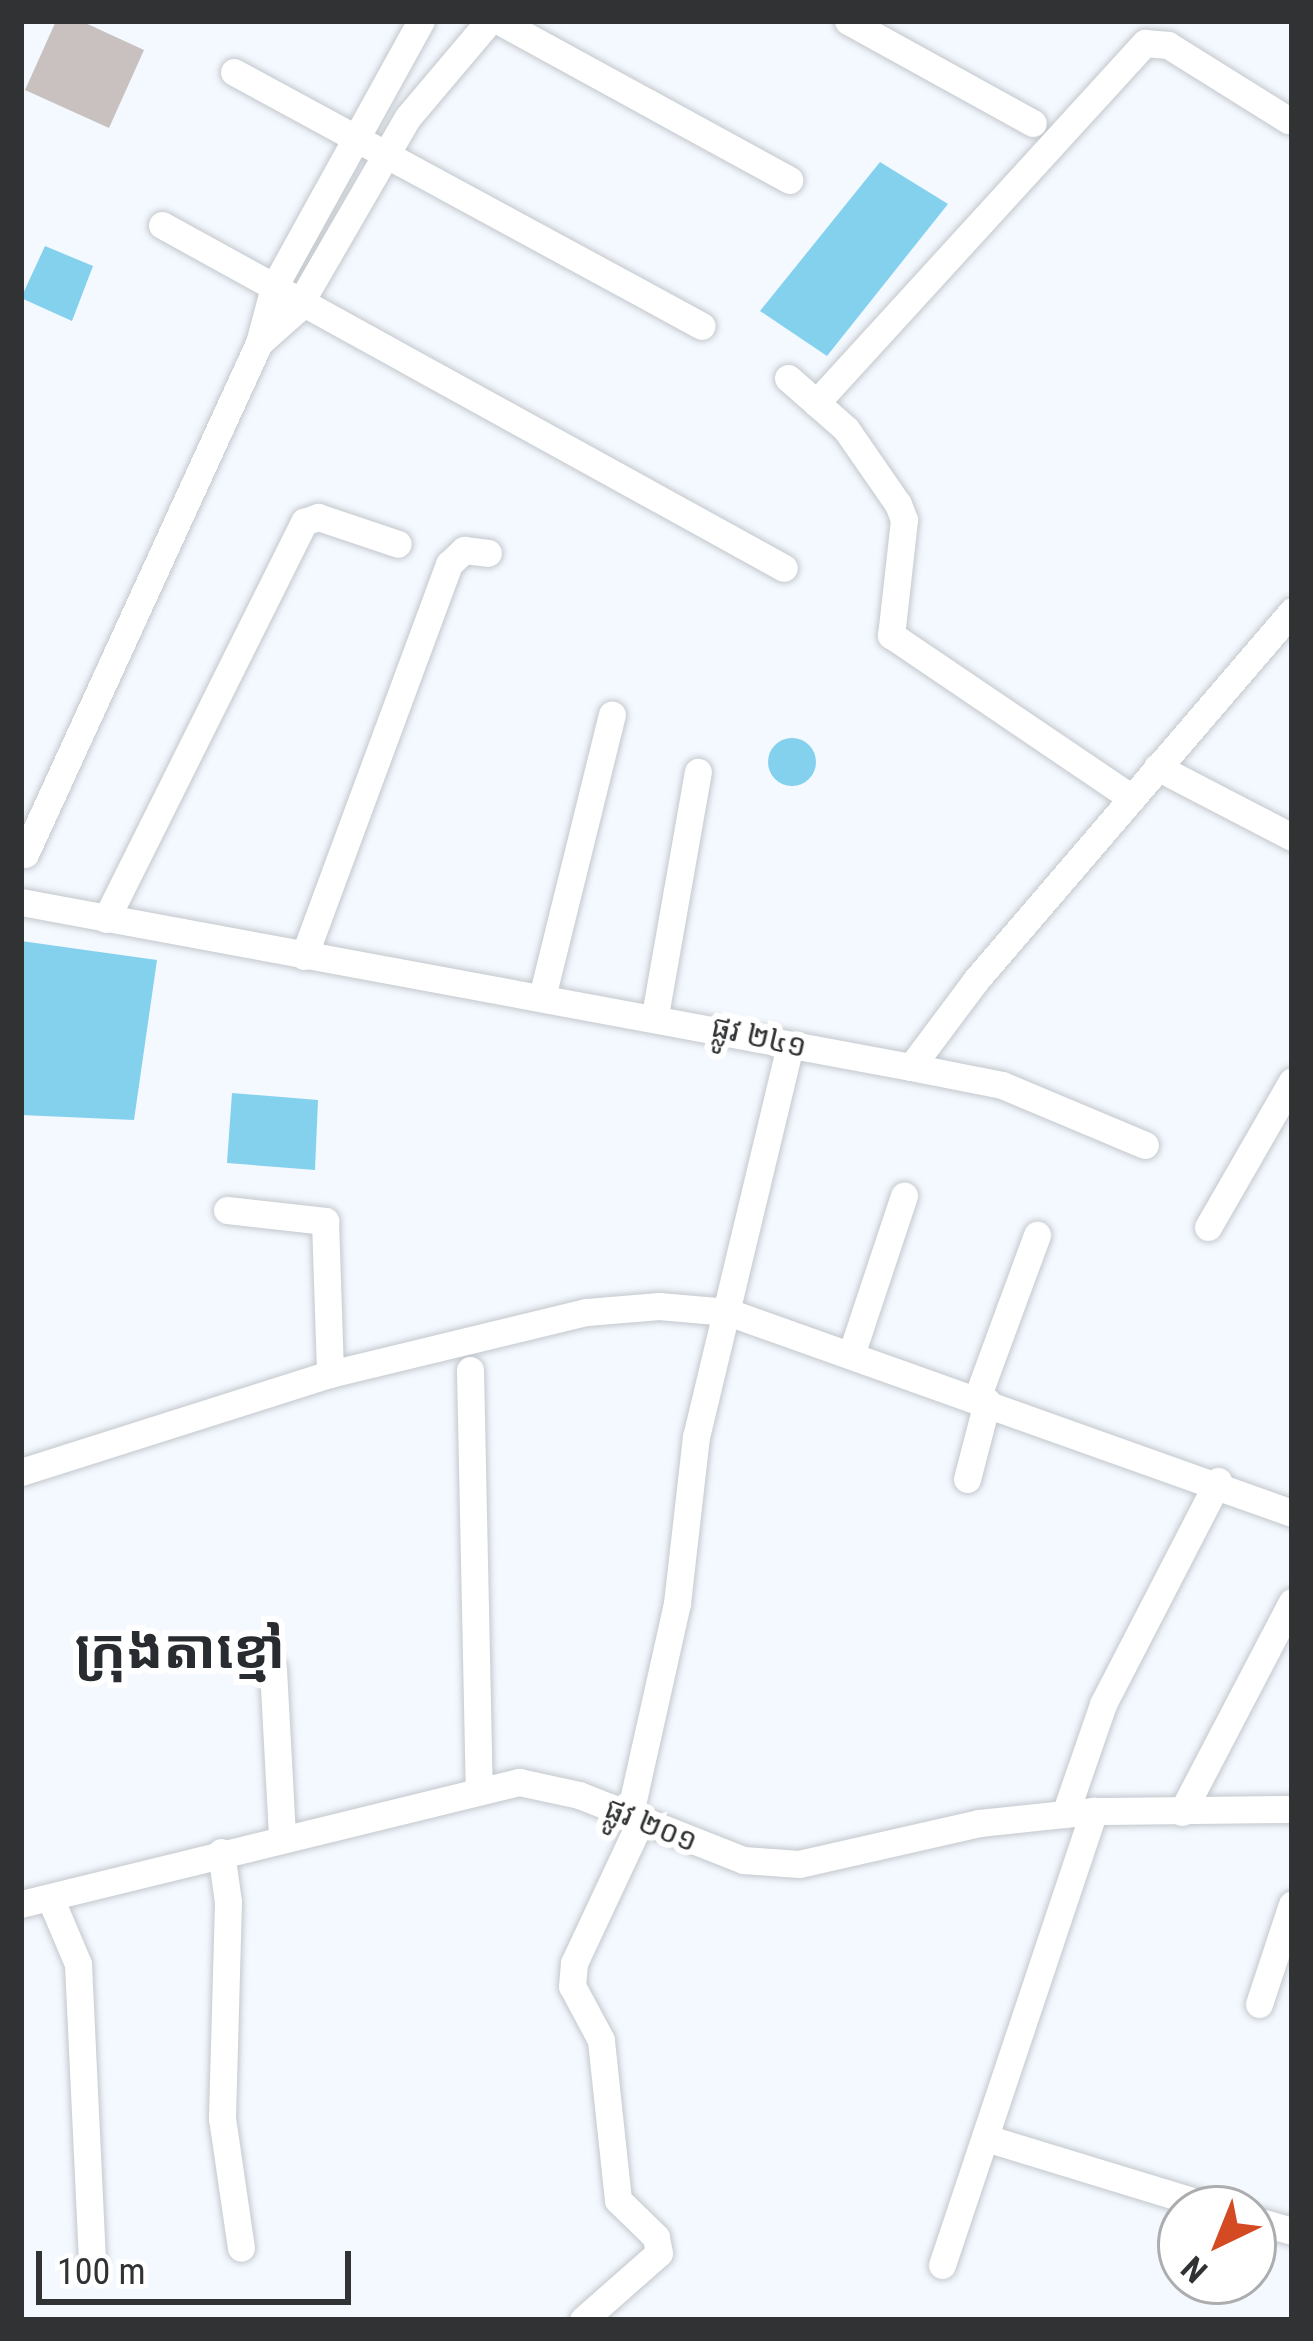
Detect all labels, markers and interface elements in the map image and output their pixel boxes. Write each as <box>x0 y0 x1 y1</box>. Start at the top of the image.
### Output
street label: ផ្លូវ ២៤១ <box>708 1009 810 1065</box>
district label: ក្រុងតាខ្មៅ <box>75 1618 285 1682</box>
street label: ផ្លូវ ២០១ <box>600 1790 702 1860</box>
north arrow <box>1157 2185 1277 2305</box>
scale bar <box>42 2227 357 2301</box>
text: N <box>1173 2248 1215 2291</box>
text: 100 m <box>57 2251 146 2293</box>

